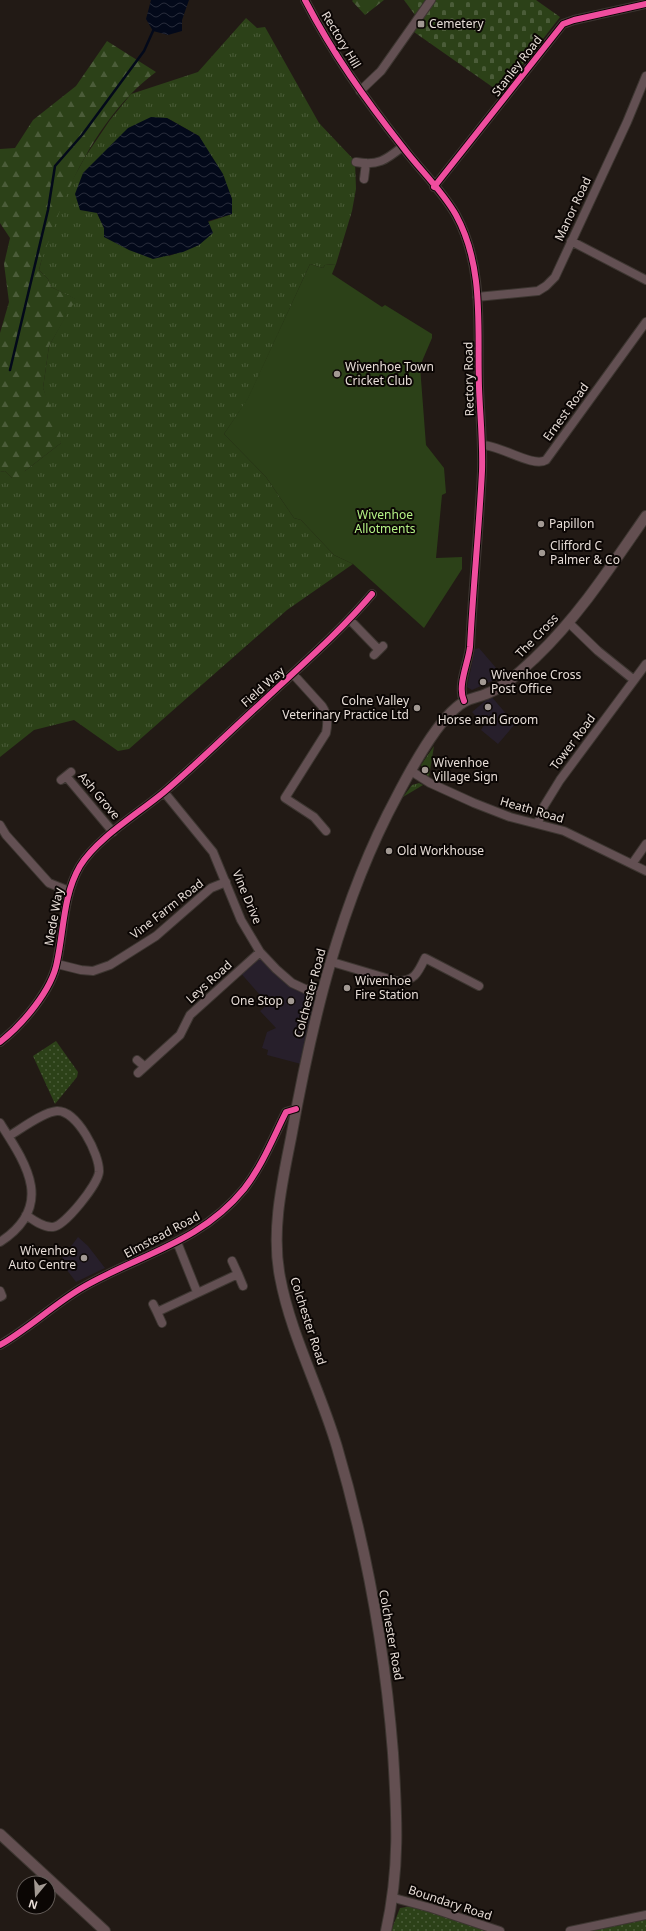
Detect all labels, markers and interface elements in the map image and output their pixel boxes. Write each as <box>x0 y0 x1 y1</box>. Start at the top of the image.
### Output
street label: Rectory Hill <box>318 8 365 72</box>
place label: Cemetery <box>429 15 484 32</box>
marker: Cemetery <box>416 19 426 29</box>
street label: Stanley Road <box>488 32 546 100</box>
street label: Manor Road <box>550 174 595 244</box>
street label: Rectory Road <box>459 342 478 416</box>
place label: Wivenhoe Town Cricket Club <box>345 358 434 389</box>
marker: Wivenhoe Town Cricket Club <box>332 369 342 379</box>
street label: Ernest Road <box>539 379 592 444</box>
park label: Wivenhoe Allotments <box>355 506 416 537</box>
place label: Papillon <box>549 515 594 532</box>
marker: Papillon <box>536 519 546 529</box>
place label: Clifford C Palmer & Co <box>550 537 620 568</box>
marker: Clifford C Palmer & Co <box>537 548 547 558</box>
street label: The Cross <box>511 610 562 661</box>
street label: Field Way <box>237 662 289 711</box>
place label: Wivenhoe Cross Post Office <box>491 666 581 697</box>
marker: Wivenhoe Cross Post Office <box>478 677 488 687</box>
place label: Colne Valley Veterinary Practice Ltd <box>282 692 410 723</box>
marker: Horse and Groom <box>483 702 493 712</box>
marker: Colne Valley Veterinary Practice Ltd <box>412 703 422 713</box>
street label: Tower Road <box>546 710 599 773</box>
place label: Horse and Groom <box>438 711 538 728</box>
place label: Wivenhoe Village Sign <box>433 754 498 785</box>
marker: Wivenhoe Village Sign <box>420 765 430 775</box>
street label: Ash Grove <box>74 768 124 823</box>
street label: Heath Road <box>498 792 566 827</box>
place label: Old Workhouse <box>397 842 484 859</box>
marker: Old Workhouse <box>384 846 394 856</box>
street label: Vine Drive <box>228 867 267 927</box>
street label: Vine Farm Road <box>127 875 207 943</box>
street label: Mede Way <box>40 886 67 947</box>
street label: Colchester Road <box>289 946 330 1039</box>
street label: Leys Road <box>182 956 235 1007</box>
place label: Wivenhoe Fire Station <box>355 972 419 1003</box>
marker: Wivenhoe Fire Station <box>342 983 352 993</box>
place label: One Stop <box>231 992 283 1009</box>
marker: One Stop <box>286 996 296 1006</box>
street label: Elmstead Road <box>121 1207 203 1262</box>
place label: Wivenhoe Auto Centre <box>9 1242 76 1273</box>
marker: Wivenhoe Auto Centre <box>79 1253 89 1263</box>
street label: Colchester Road <box>286 1275 331 1367</box>
street label: Colchester Road <box>375 1588 408 1682</box>
north arrow <box>16 1875 56 1915</box>
street label: Boundary Road <box>406 1881 494 1924</box>
text: N <box>26 1896 39 1914</box>

